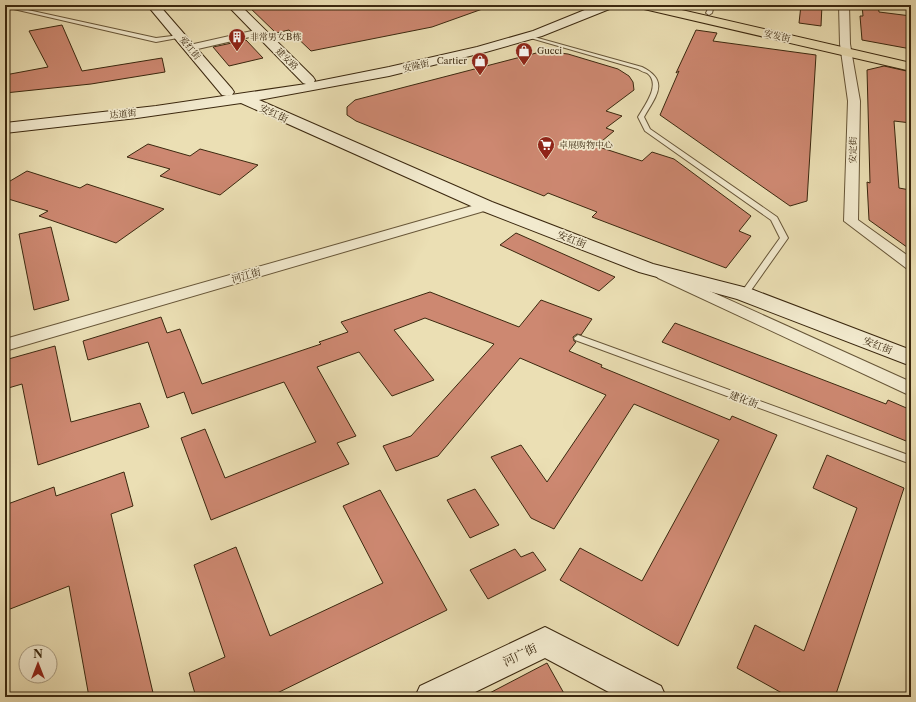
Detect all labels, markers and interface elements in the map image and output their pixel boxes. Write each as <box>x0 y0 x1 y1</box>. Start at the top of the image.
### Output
building icon: 非常男女B栋 <box>227 27 247 52</box>
street label: 安发街 <box>763 27 792 44</box>
place label: 非常男女B栋 <box>250 31 301 42</box>
street label: 爱红街 <box>177 34 203 62</box>
shop icon: Gucci <box>514 41 534 66</box>
street label: 建安路 <box>274 45 301 72</box>
place label: Gucci <box>537 45 562 56</box>
shop icon: Cartier <box>470 51 490 76</box>
place label: Cartier <box>437 55 467 66</box>
street label: 安隆街 <box>401 57 430 74</box>
street label: 安红街 <box>257 101 290 125</box>
street label: 达道街 <box>109 107 137 120</box>
supermarket icon: 卓展购物中心 <box>536 135 556 160</box>
street label: 安定街 <box>847 136 858 164</box>
place label: 卓展购物中心 <box>559 139 613 150</box>
street label: 安红街 <box>555 228 588 251</box>
street label: 河江街 <box>230 265 262 286</box>
street label: 安红街 <box>861 334 894 357</box>
street label: 建化街 <box>728 388 760 411</box>
street label: 河广街 <box>500 639 540 669</box>
north arrow <box>18 644 58 684</box>
text: N <box>33 647 43 661</box>

